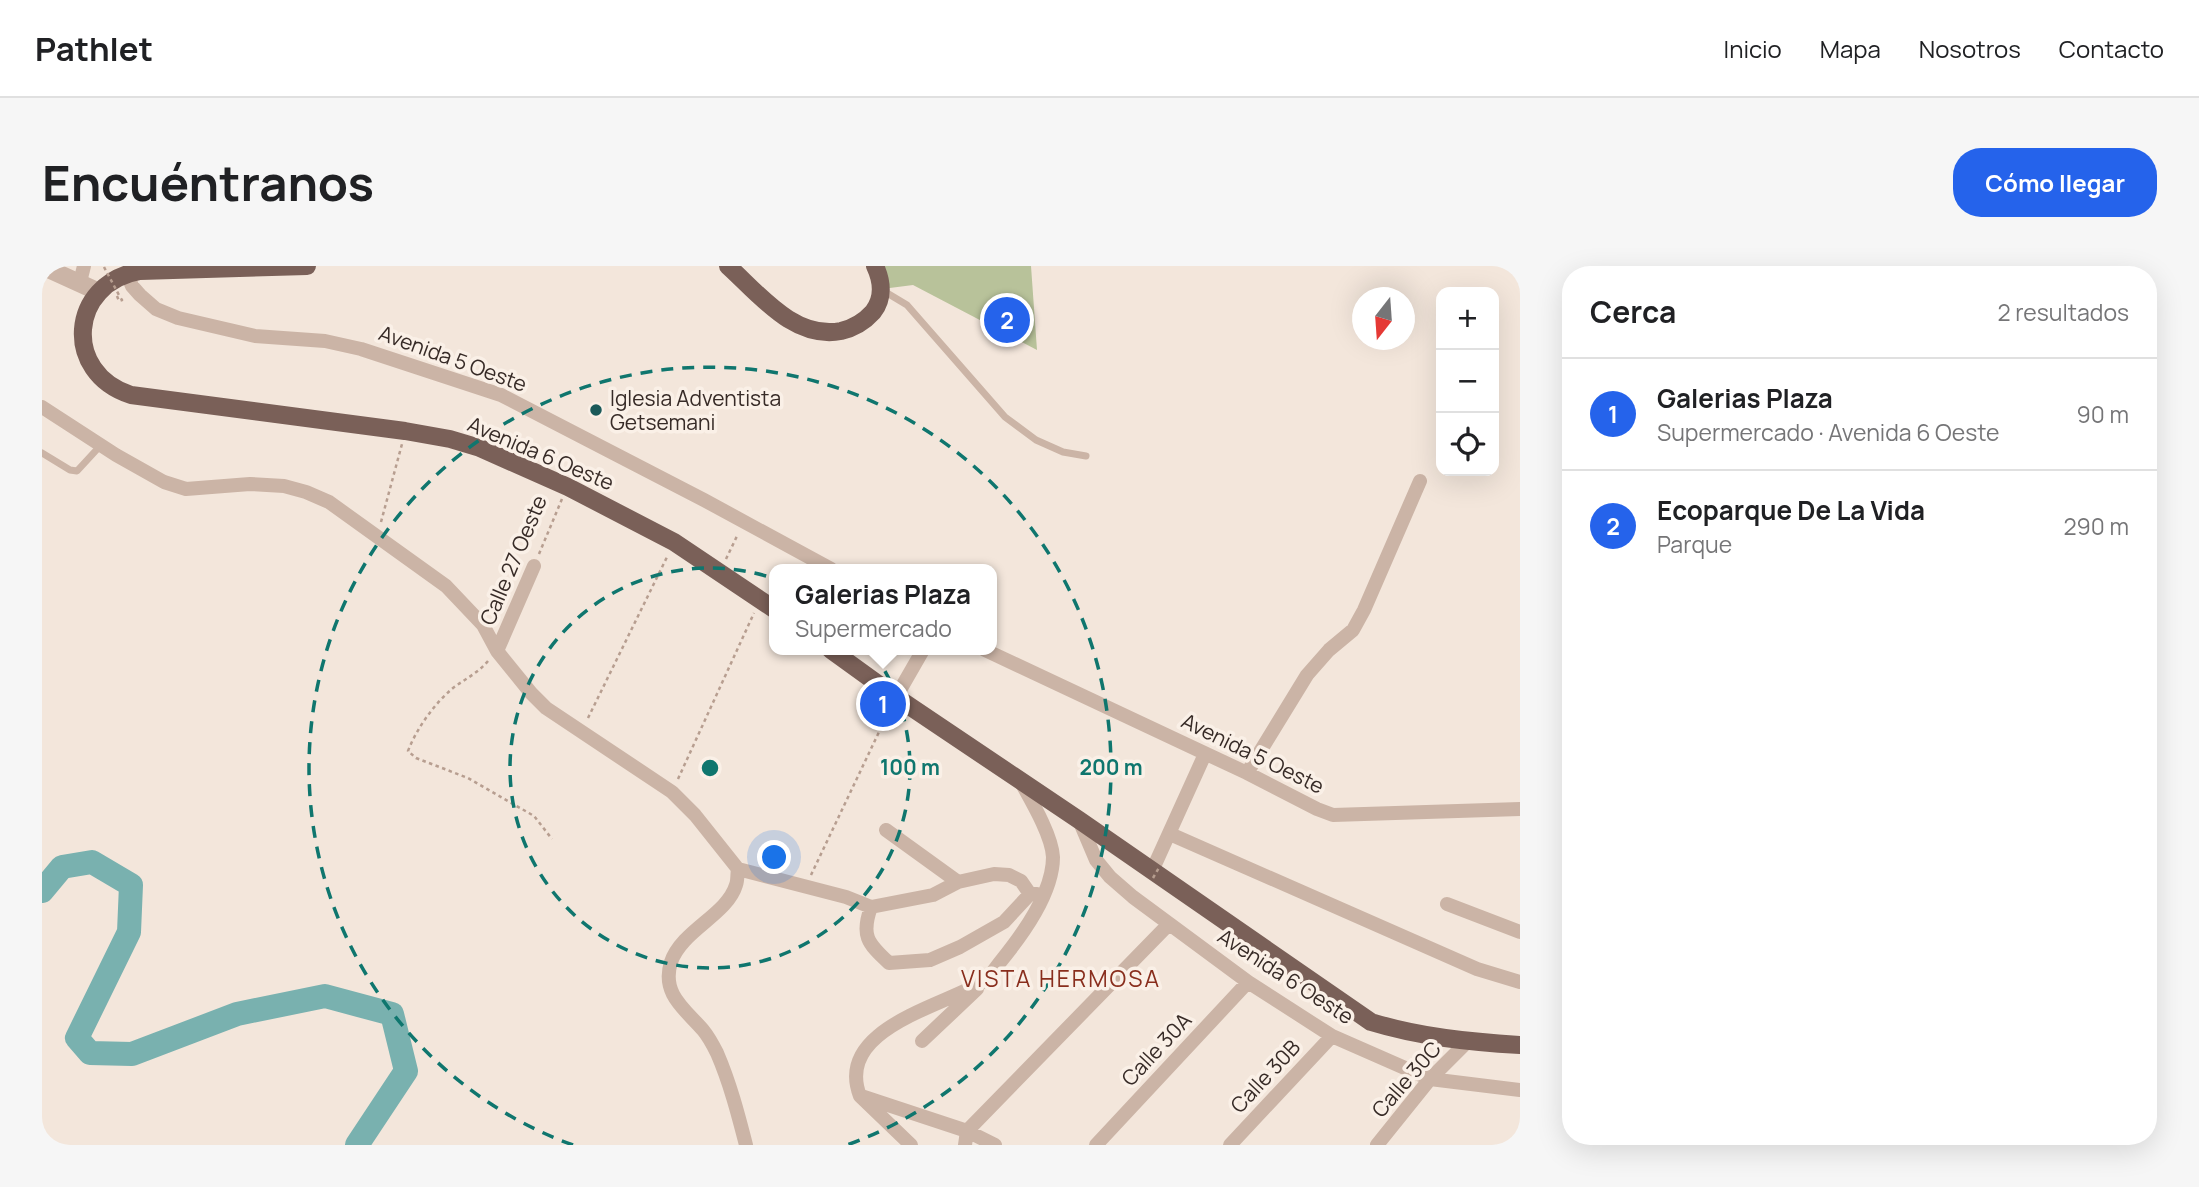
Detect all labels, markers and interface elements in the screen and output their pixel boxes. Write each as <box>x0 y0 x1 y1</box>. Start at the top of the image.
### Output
text: Pathlet <box>35 26 153 71</box>
text: Inicio <box>1724 32 1782 65</box>
text: Mapa <box>1820 32 1881 65</box>
text: Nosotros <box>1919 32 2021 65</box>
text: Contacto <box>2059 32 2164 65</box>
button: Cómo llegar <box>1953 148 2157 217</box>
text: Encuéntranos <box>42 149 374 216</box>
north arrow <box>1352 287 1415 350</box>
map controls <box>1436 287 1499 476</box>
button: + <box>1436 287 1499 350</box>
text: Cerca <box>1590 291 1676 332</box>
pin: 2 <box>984 294 1030 346</box>
text: 2 resultados <box>1997 296 2129 328</box>
street label: Avenida 5 Oeste <box>375 318 531 398</box>
button: − <box>1436 350 1499 413</box>
text: Galerias Plaza <box>1657 380 1833 416</box>
place label: Iglesia Adventista Getsemani <box>610 384 781 436</box>
text: 1 <box>1608 398 1618 430</box>
text: 90 m <box>2077 398 2129 430</box>
marker: Iglesia Adventista Getsemani <box>588 402 604 418</box>
street label: Avenida 6 Oeste <box>464 410 618 496</box>
button: locate <box>1436 413 1499 476</box>
text: Supermercado · Avenida 6 Oeste <box>1657 416 1999 448</box>
street label: Calle 27 Oeste <box>473 491 553 629</box>
text: Ecoparque De La Vida <box>1657 492 1925 528</box>
text: 2 <box>1606 510 1620 542</box>
text: 290 m <box>2063 510 2129 542</box>
text: Parque <box>1657 528 1732 560</box>
popup <box>769 564 997 655</box>
text: Galerias Plaza <box>795 576 971 612</box>
text: Supermercado <box>795 612 952 644</box>
pin: 1 <box>860 678 906 730</box>
street label: Avenida 5 Oeste <box>1177 706 1329 800</box>
text: 100 m <box>880 753 940 781</box>
text: 200 m <box>1079 753 1143 781</box>
centre of rings <box>698 756 722 780</box>
your location <box>757 840 791 874</box>
street label: Avenida 6 Oeste <box>1213 922 1359 1030</box>
district label: VISTA HERMOSA <box>961 962 1161 994</box>
street label: Calle 30A <box>1115 1006 1197 1092</box>
street label: Calle 30B <box>1224 1033 1306 1119</box>
street label: Calle 30C <box>1365 1035 1447 1123</box>

